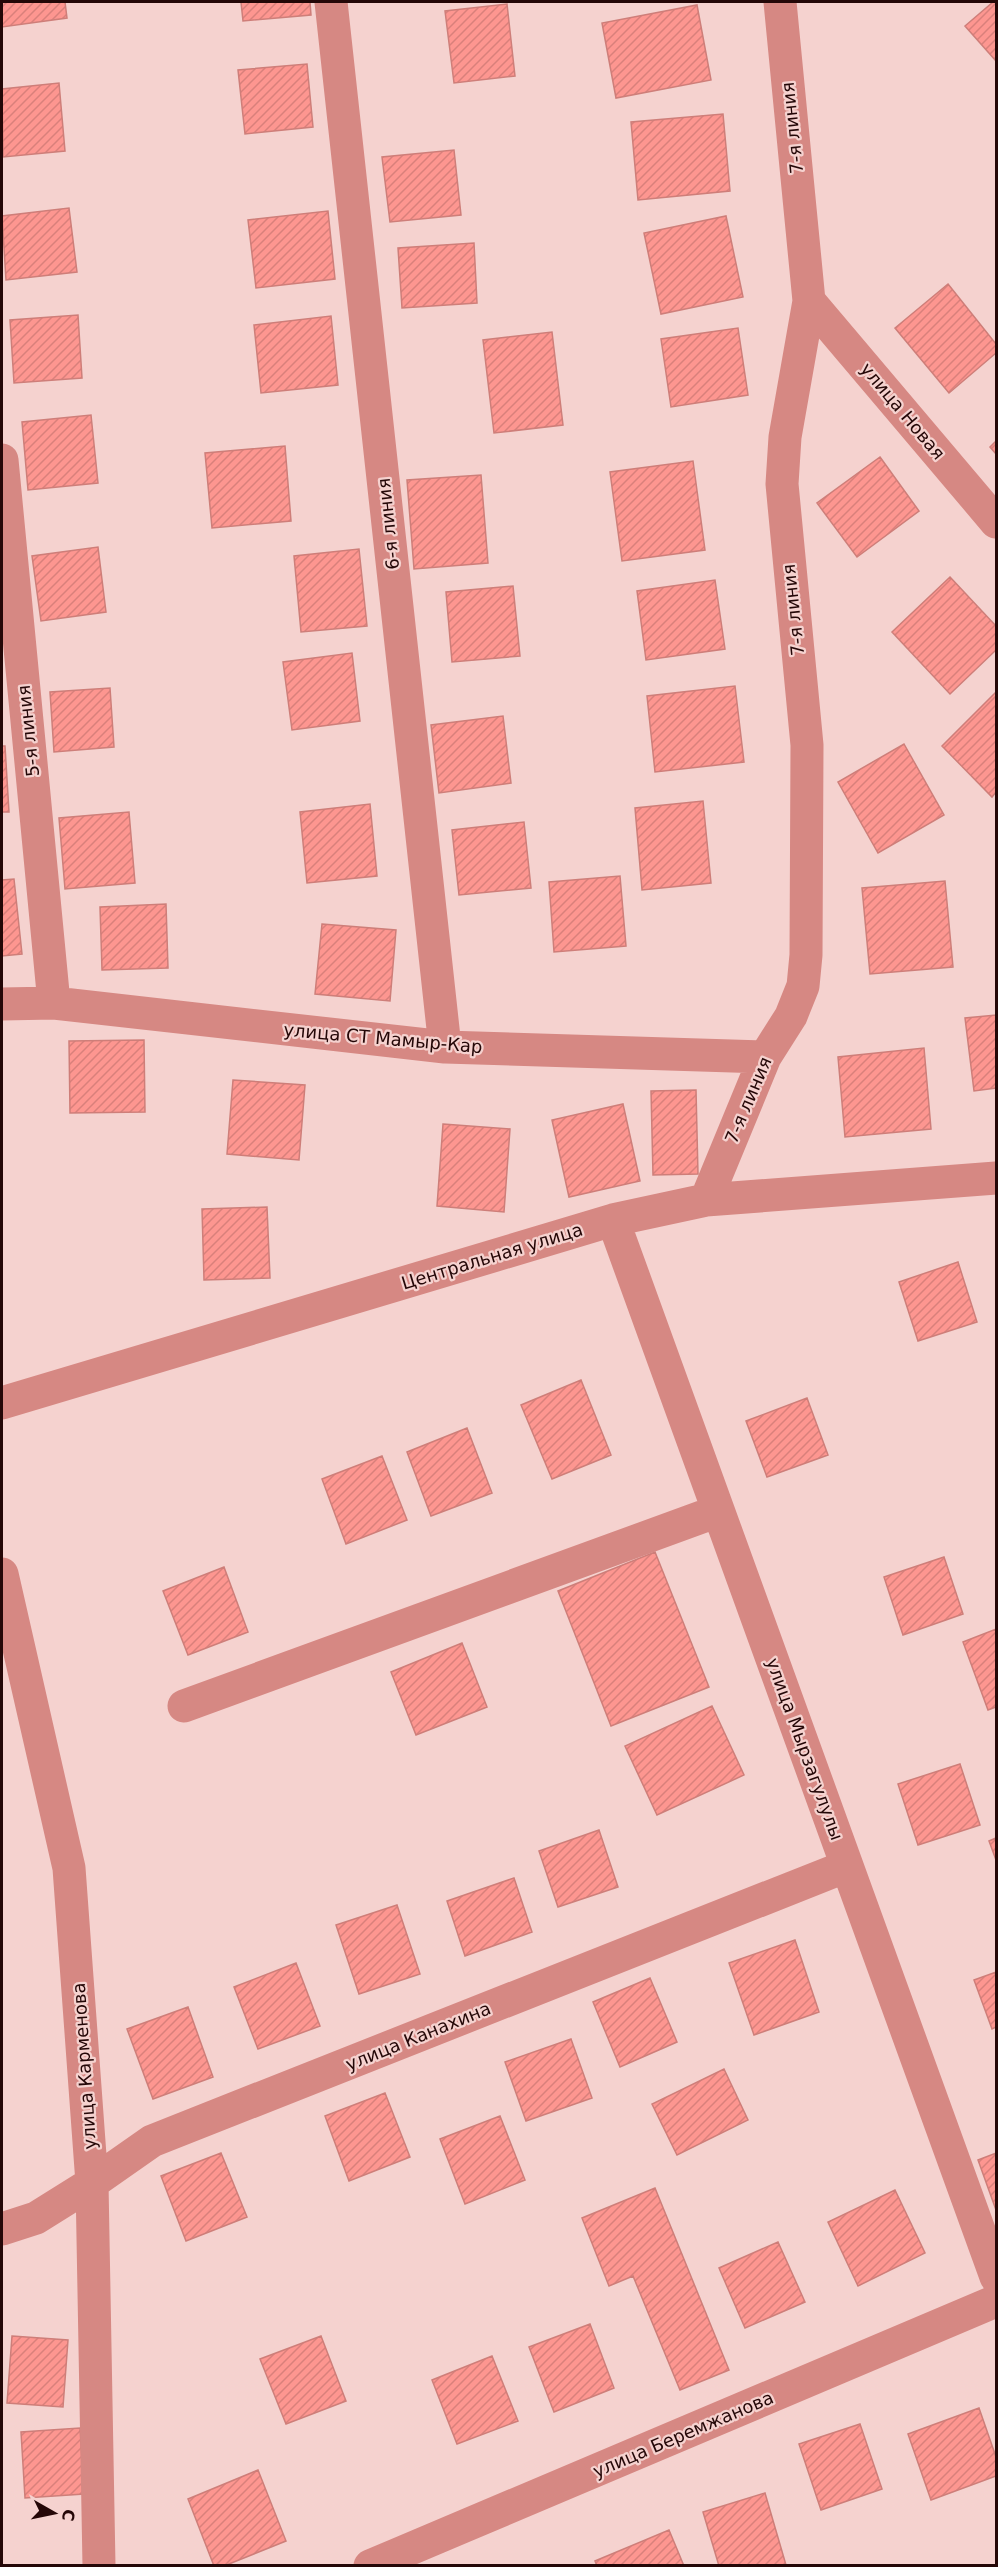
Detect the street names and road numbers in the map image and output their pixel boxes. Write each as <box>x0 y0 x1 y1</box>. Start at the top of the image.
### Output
street label: 7-я линия <box>777 81 807 175</box>
street label: улица Новая <box>856 358 950 464</box>
street label: 6-я линия <box>373 477 403 571</box>
street label: 7-я линия <box>778 563 808 657</box>
street label: 5-я линия <box>13 684 43 778</box>
street label: улица СТ Мамыр-Кар <box>283 1019 483 1057</box>
street label: 7-я линия <box>720 1054 776 1146</box>
street label: Центральная улица <box>399 1218 585 1294</box>
street label: улица Мырзагулулы <box>762 1655 848 1843</box>
street label: улица Карменова <box>68 1982 100 2150</box>
street label: улица Канахина <box>342 1997 494 2075</box>
street label: улица Беремжанова <box>590 2386 776 2482</box>

